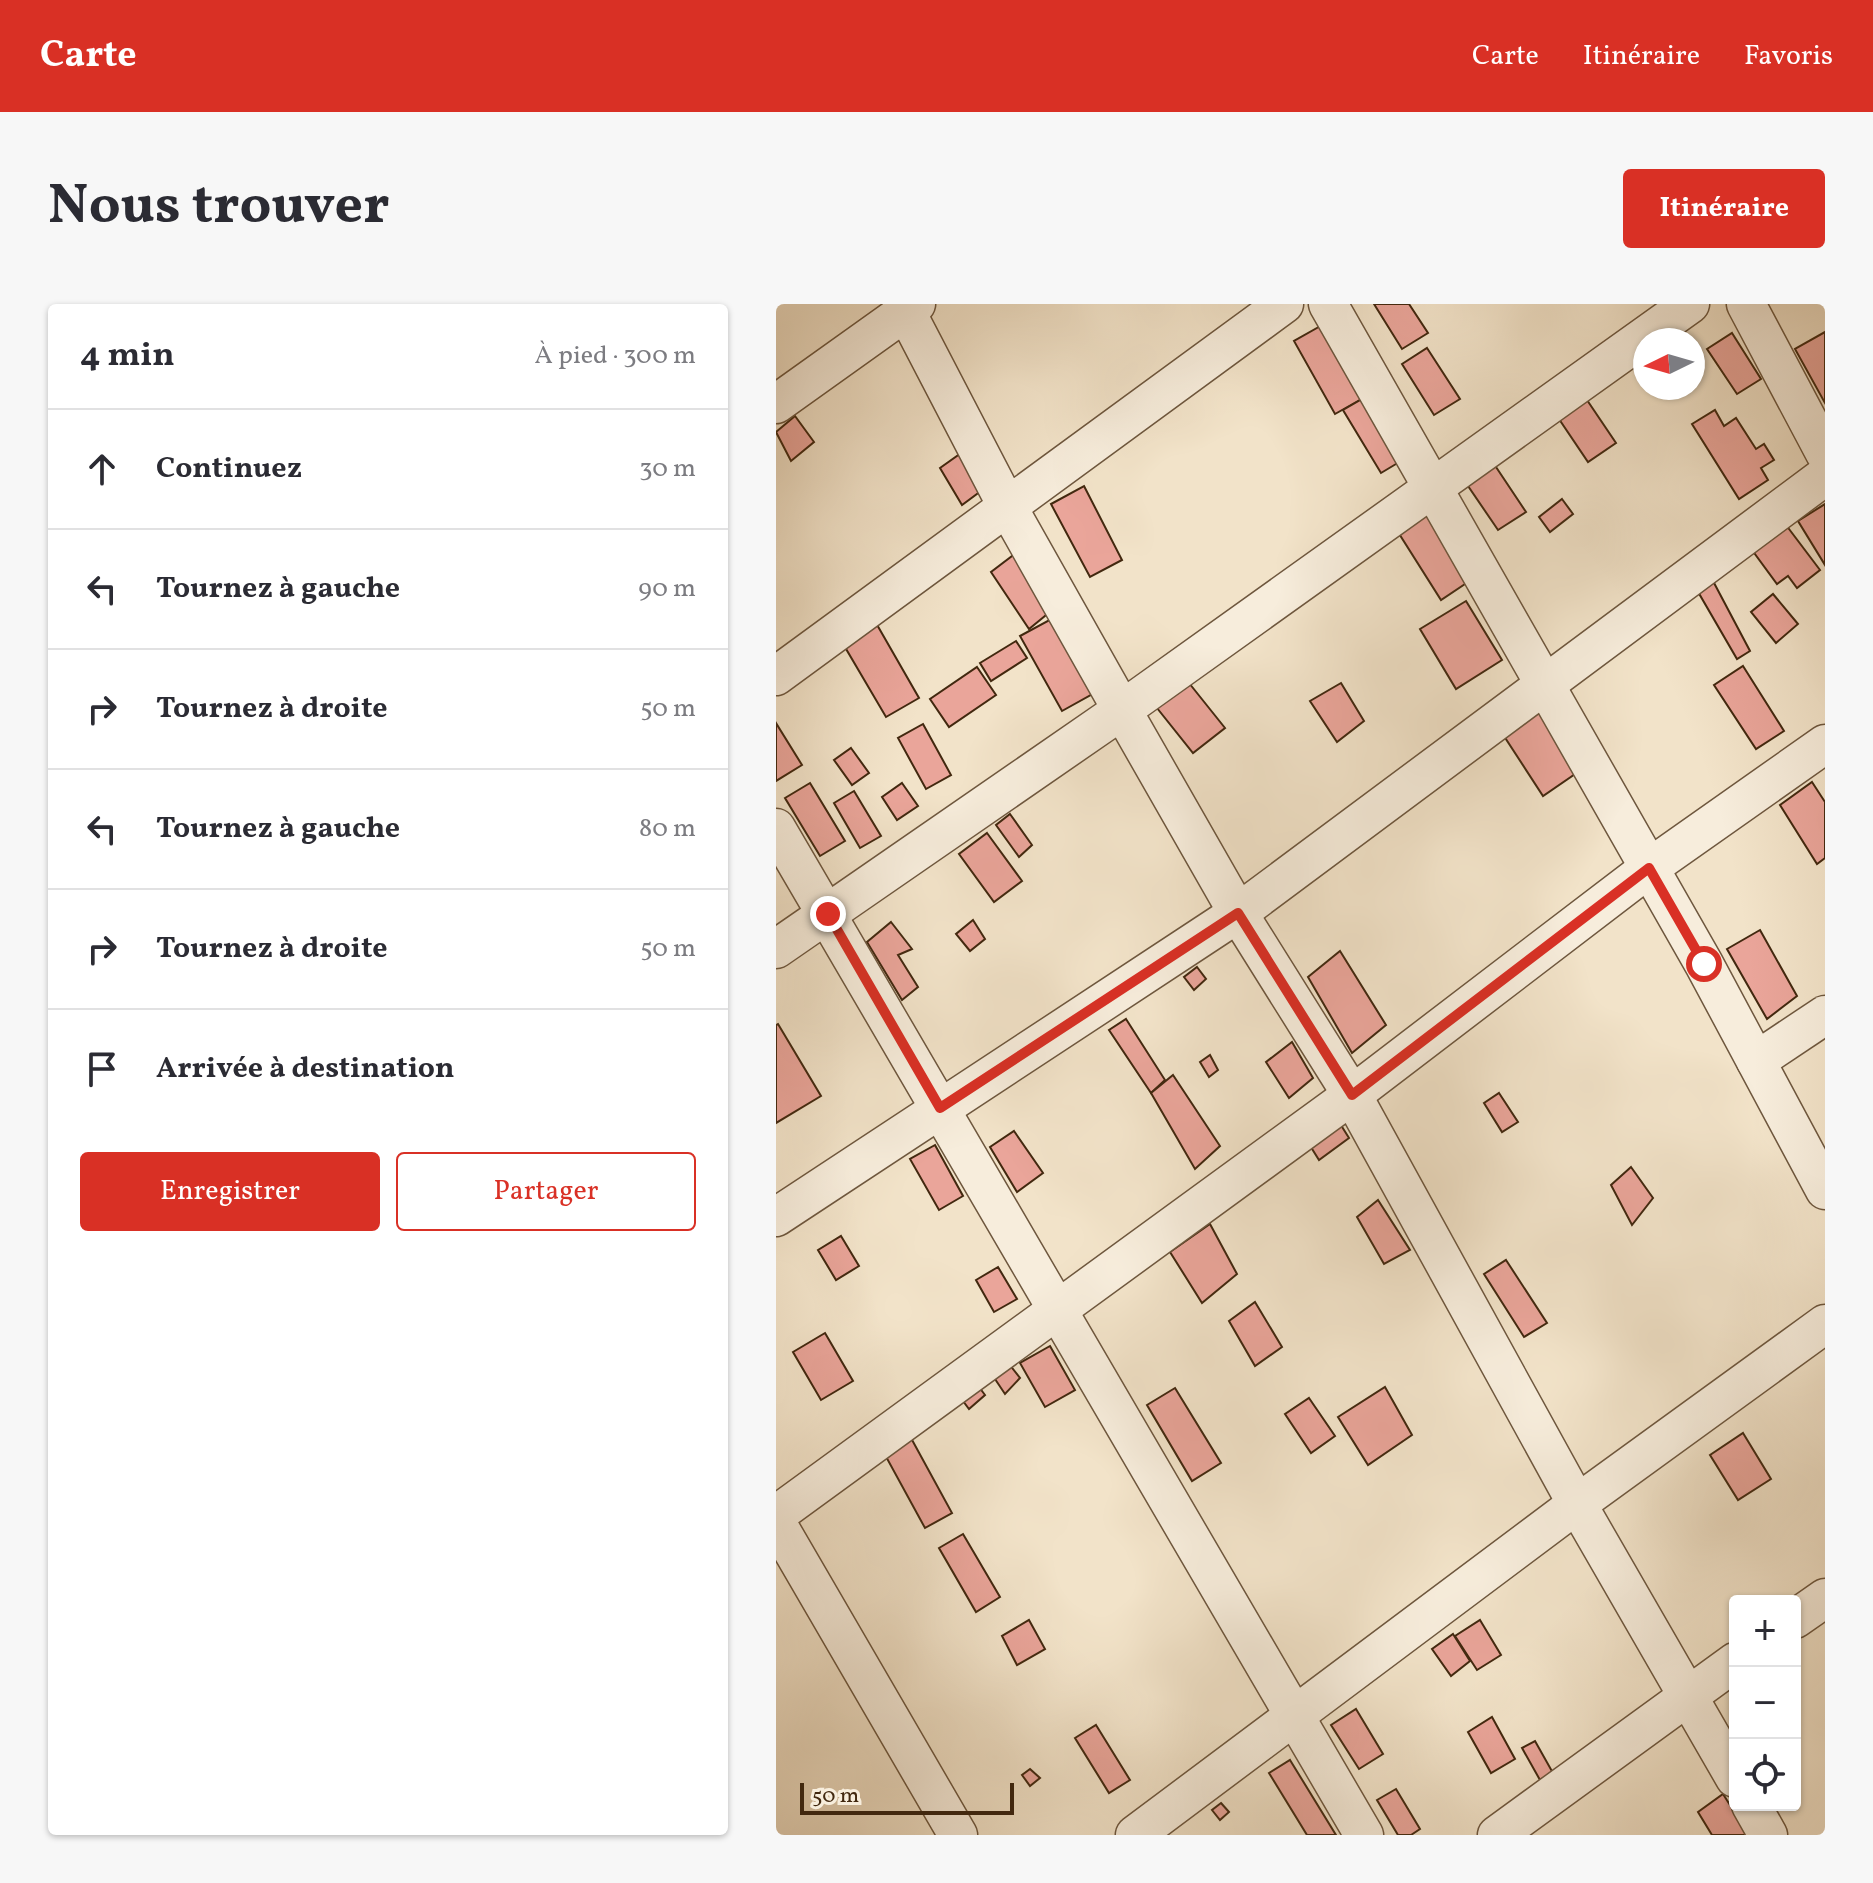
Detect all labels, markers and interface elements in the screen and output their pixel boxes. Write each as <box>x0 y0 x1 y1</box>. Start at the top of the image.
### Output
text: Carte <box>40 30 137 83</box>
text: Carte <box>1472 37 1539 76</box>
text: Itinéraire <box>1583 37 1700 76</box>
text: Favoris <box>1744 37 1833 76</box>
text: Nous trouver <box>48 169 390 247</box>
button: Itinéraire <box>1623 169 1825 248</box>
north arrow <box>1633 328 1705 400</box>
text: 4 min <box>80 333 175 380</box>
text: À pied · 300 m <box>534 338 696 374</box>
icon: ahead <box>80 447 124 491</box>
text: Continuez <box>156 448 302 490</box>
text: 30 m <box>639 451 696 487</box>
icon: left <box>80 567 124 611</box>
text: Tournez à gauche <box>156 568 400 610</box>
text: 90 m <box>638 571 696 607</box>
icon: right <box>80 687 124 731</box>
text: Tournez à droite <box>156 688 388 730</box>
text: 50 m <box>640 691 696 727</box>
icon: left <box>80 807 124 851</box>
text: Tournez à gauche <box>156 808 400 850</box>
text: 80 m <box>639 811 696 847</box>
route end <box>810 896 846 932</box>
icon: right <box>80 927 124 971</box>
text: Tournez à droite <box>156 928 388 970</box>
text: 50 m <box>640 931 696 967</box>
route start <box>1686 946 1722 982</box>
icon: arrive <box>80 1047 124 1091</box>
text: Arrivée à destination <box>156 1048 455 1090</box>
button: Enregistrer <box>80 1152 380 1231</box>
button: Partager <box>396 1152 696 1231</box>
map controls <box>1729 1595 1801 1811</box>
button: + <box>1729 1595 1801 1667</box>
button: − <box>1729 1667 1801 1739</box>
button: locate <box>1729 1739 1801 1811</box>
scale bar <box>800 1779 1014 1815</box>
text: 50 m <box>812 1781 859 1812</box>

